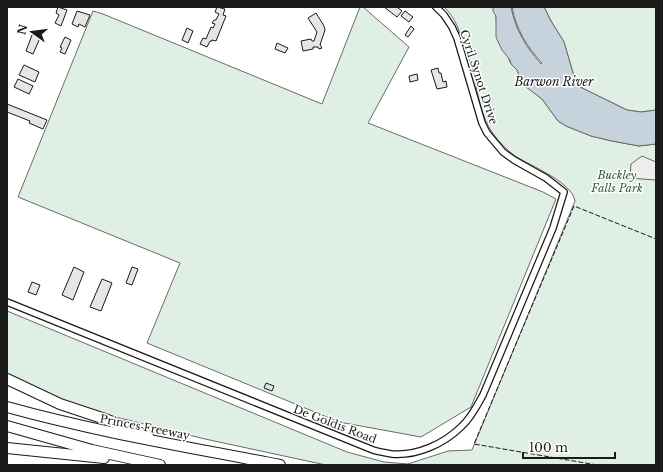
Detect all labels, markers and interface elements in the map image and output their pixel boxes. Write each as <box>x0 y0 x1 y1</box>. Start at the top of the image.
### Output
north arrow <box>12 12 52 52</box>
text: N <box>14 22 30 36</box>
street label: Cyril Synot Drive <box>457 28 501 126</box>
water label: Barwon River <box>513 74 594 89</box>
park label: Buckley Falls Park <box>590 168 643 195</box>
street label: De Goldis Road <box>291 402 379 447</box>
street label: Princes Freeway <box>99 411 191 443</box>
scale bar <box>523 434 615 460</box>
text: 100 m <box>529 440 568 455</box>

